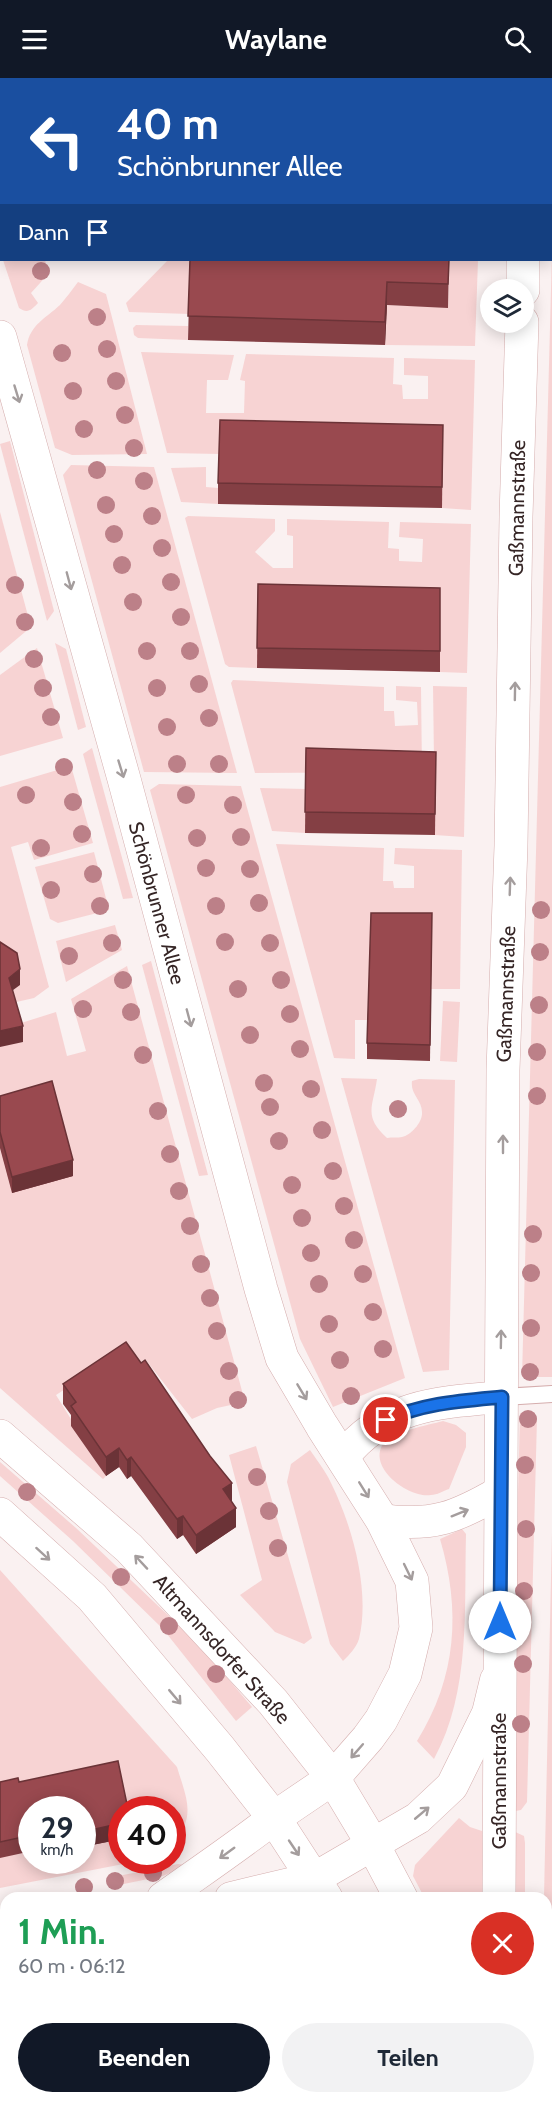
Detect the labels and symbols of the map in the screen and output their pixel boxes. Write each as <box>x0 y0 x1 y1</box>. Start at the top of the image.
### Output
one-way arrow <box>12 384 23 403</box>
street label: Gaßmannstraße <box>504 440 530 576</box>
one-way arrow <box>64 572 75 591</box>
one-way arrow <box>509 681 520 701</box>
one-way arrow <box>116 759 127 778</box>
street label: Schönbrunner Allee <box>124 819 190 987</box>
one-way arrow <box>504 876 516 896</box>
street label: Gaßmannstraße <box>492 925 520 1063</box>
one-way arrow <box>184 1008 195 1027</box>
one-way arrow <box>497 1134 509 1154</box>
one-way arrow <box>496 1329 507 1349</box>
one-way arrow <box>296 1383 308 1400</box>
pin <box>360 1394 411 1445</box>
one-way arrow <box>358 1481 370 1498</box>
one-way arrow <box>451 1507 469 1518</box>
one-way arrow <box>35 1547 50 1561</box>
one-way arrow <box>134 1554 148 1569</box>
one-way arrow <box>402 1563 414 1581</box>
street label: Altmannsdorfer Straße <box>149 1569 295 1729</box>
position arrow <box>468 1590 532 1654</box>
one-way arrow <box>169 1688 182 1704</box>
street label: Gaßmannstraße <box>487 1713 511 1849</box>
one-way arrow <box>350 1743 364 1758</box>
speed limit sign: 40 <box>108 1796 186 1874</box>
one-way arrow <box>414 1807 430 1820</box>
one-way arrow <box>289 1839 301 1856</box>
one-way arrow <box>220 1847 236 1859</box>

